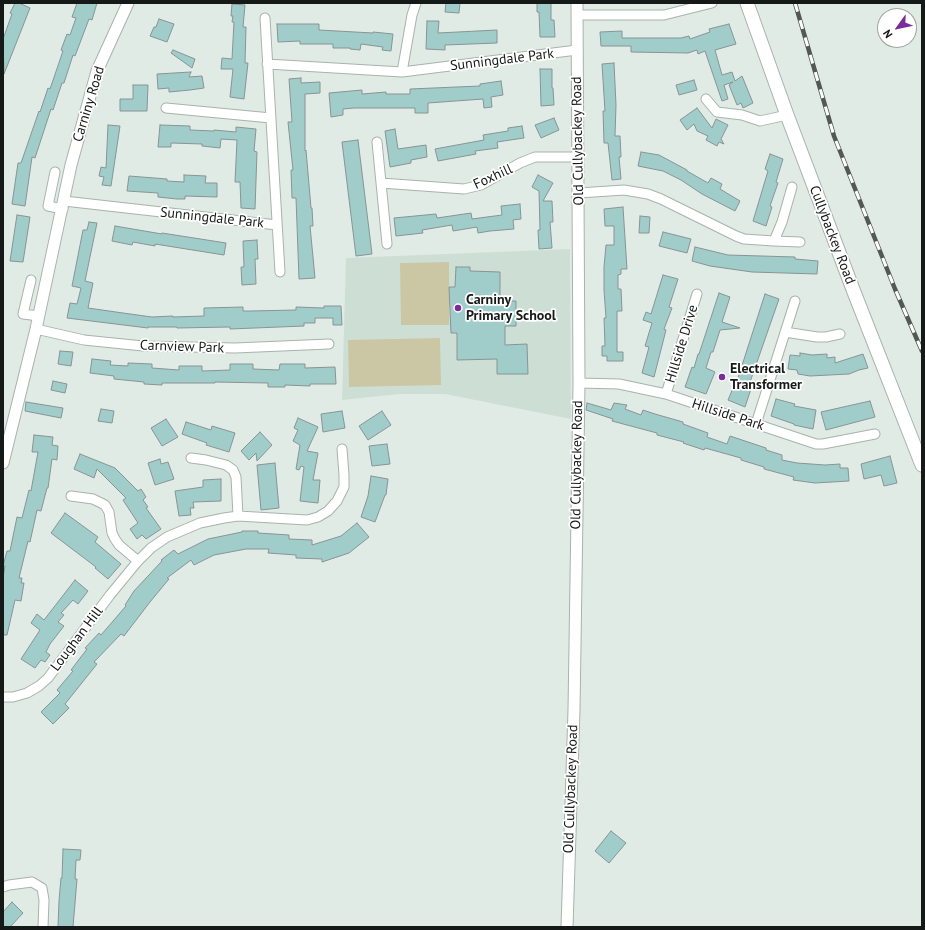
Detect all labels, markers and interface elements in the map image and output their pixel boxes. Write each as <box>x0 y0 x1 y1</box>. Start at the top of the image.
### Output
north arrow <box>877 8 917 48</box>
text: N <box>880 27 896 41</box>
street label: Sunningdale Park <box>449 45 555 75</box>
street label: Carniny Road <box>70 64 108 144</box>
street label: Old Cullybackey Road <box>568 76 588 206</box>
street label: Foxhill <box>471 161 515 193</box>
street label: Cullybackey Road <box>806 183 858 287</box>
street label: Sunningdale Park <box>159 204 265 232</box>
place label: Carniny Primary School <box>466 292 556 324</box>
marker: Carniny Primary School <box>453 303 463 313</box>
street label: Hillside Drive <box>662 303 702 385</box>
street label: Carnview Park <box>140 337 224 357</box>
place label: Electrical Transformer <box>730 361 802 394</box>
marker: Electrical Transformer <box>717 372 727 382</box>
street label: Hillside Park <box>690 395 766 435</box>
street label: Old Cullybackey Road <box>567 400 587 530</box>
street label: Loughan Hill <box>47 603 107 675</box>
street label: Old Cullybackey Road <box>560 724 582 854</box>

